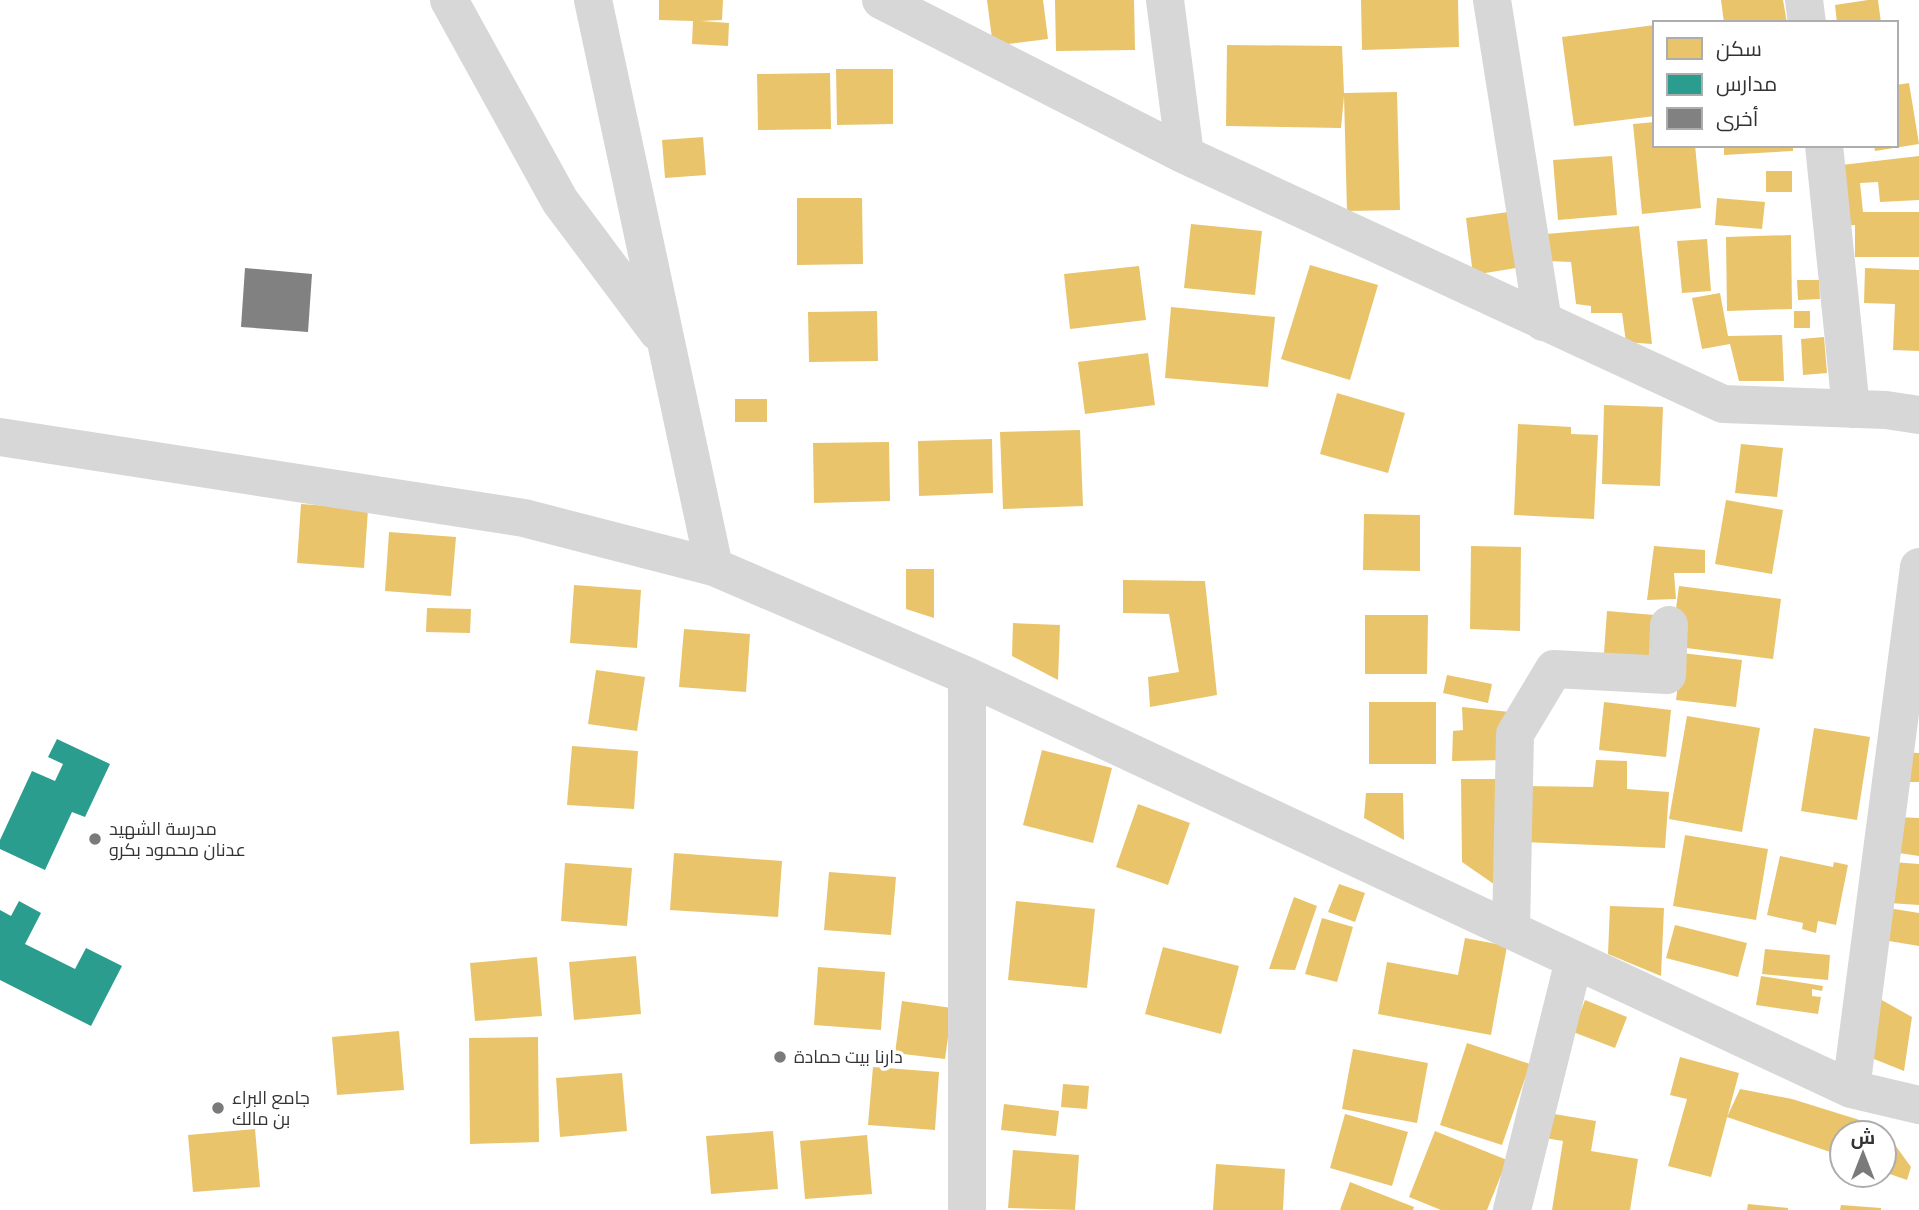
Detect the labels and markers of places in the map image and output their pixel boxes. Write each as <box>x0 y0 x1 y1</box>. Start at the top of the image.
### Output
place label: مدرسة الشهيد عدنان محمود بكرو <box>109 818 246 861</box>
marker: مدرسة الشهيد عدنان محمود بكرو <box>87 831 103 847</box>
place label: دارنا بيت حمادة <box>794 1046 903 1068</box>
marker: دارنا بيت حمادة <box>772 1049 788 1065</box>
place label: جامع البراء بن مالك <box>232 1087 310 1130</box>
marker: جامع البراء بن مالك <box>210 1100 226 1116</box>

